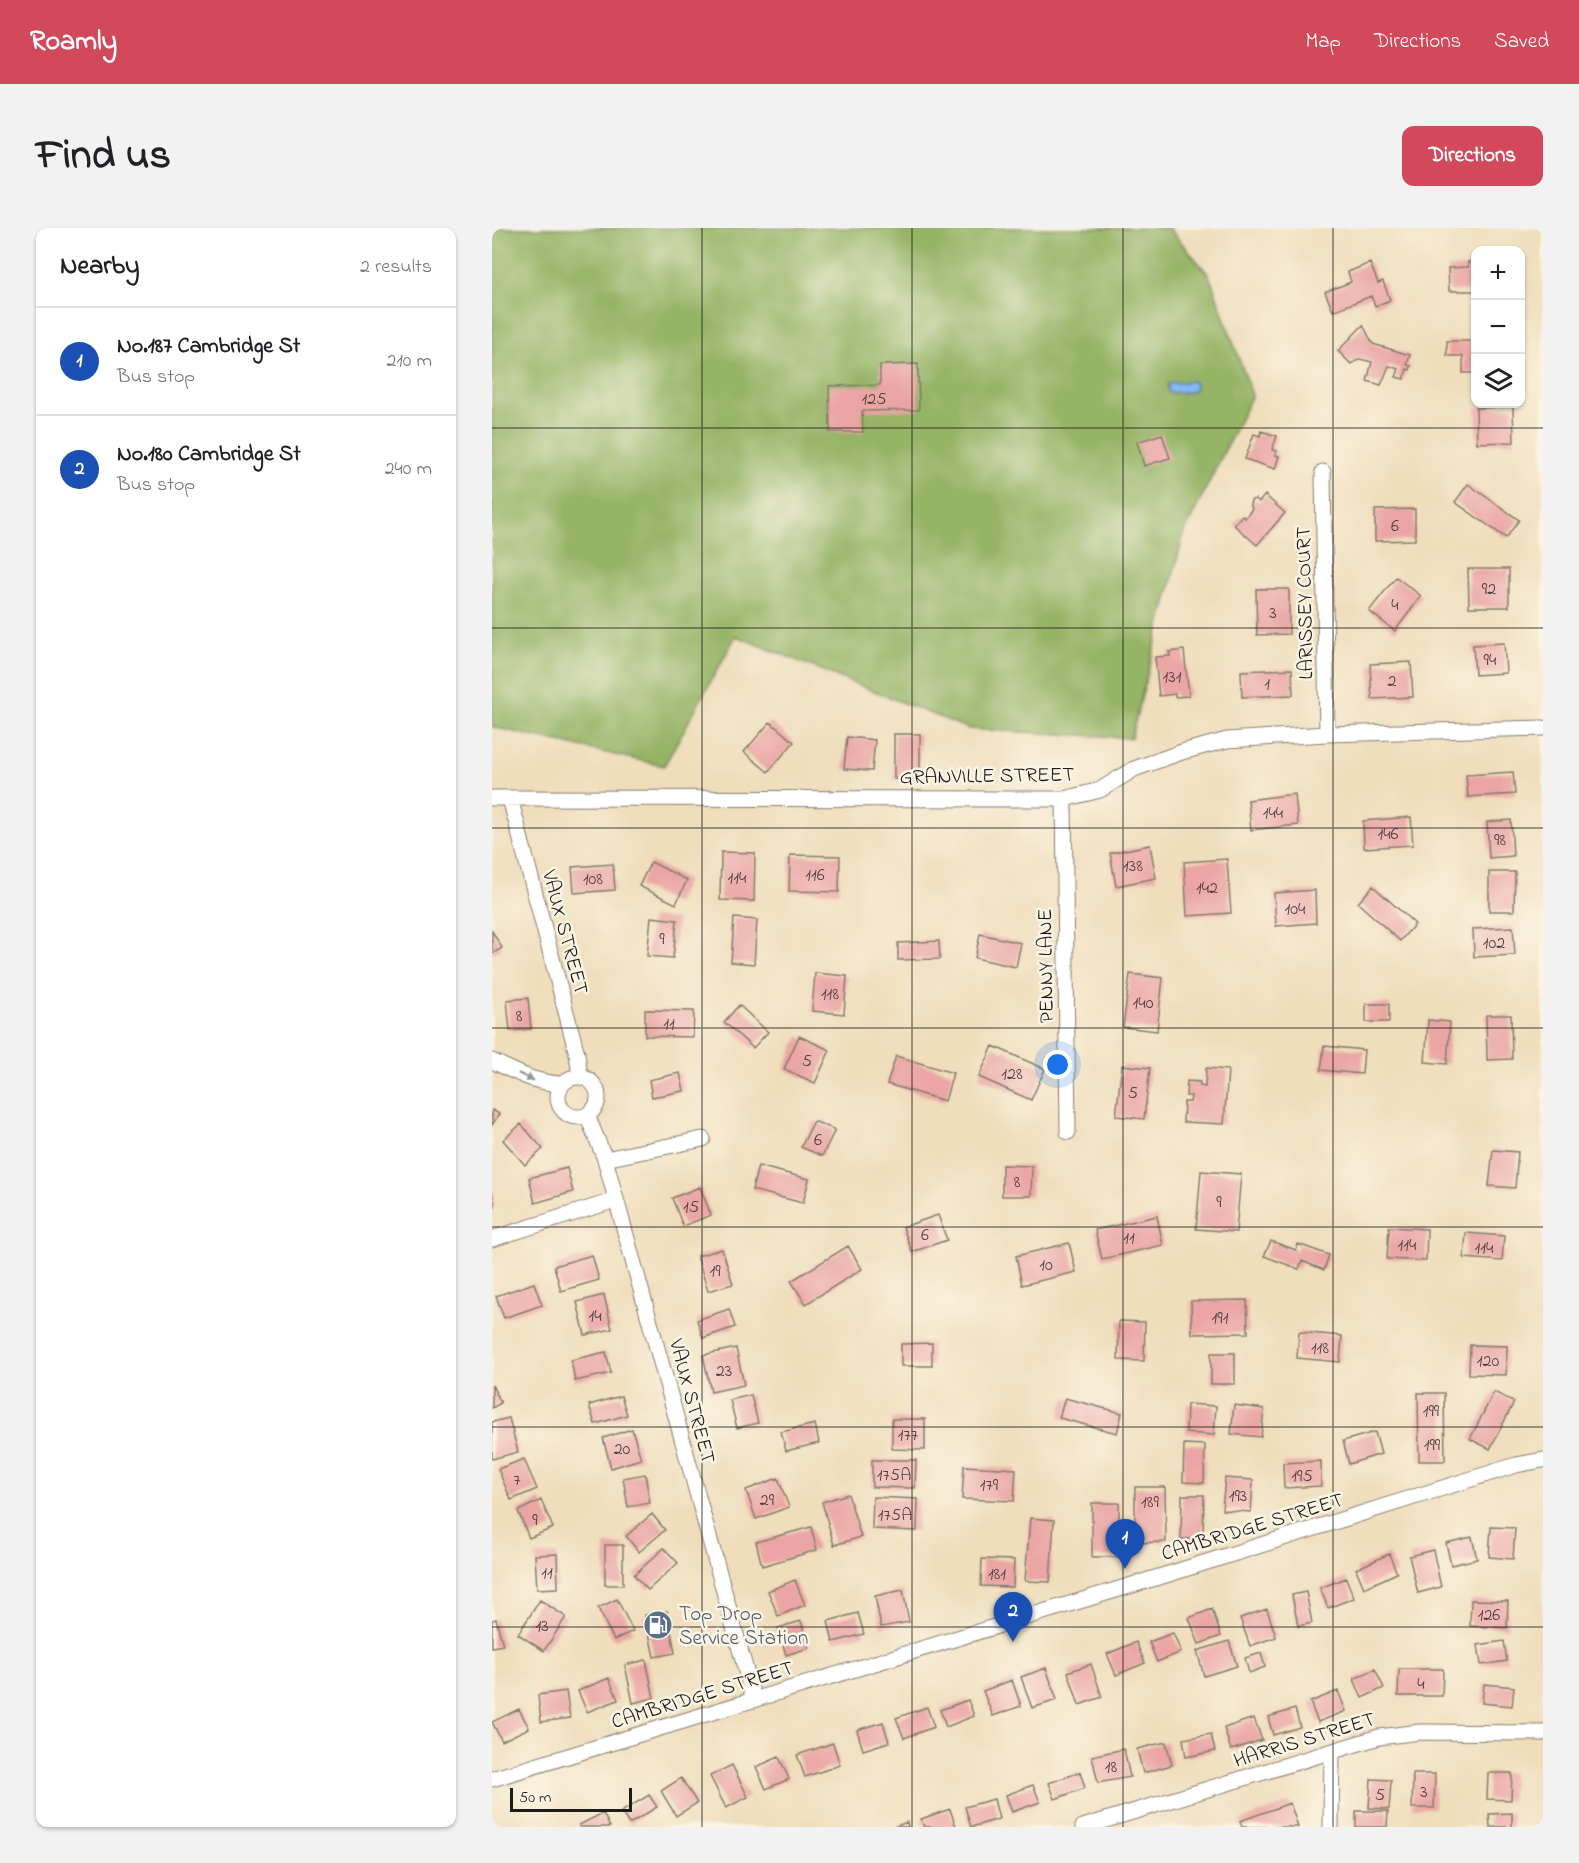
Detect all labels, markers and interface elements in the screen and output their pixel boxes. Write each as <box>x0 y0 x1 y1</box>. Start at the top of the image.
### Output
text: Roamly <box>30 22 117 63</box>
text: Map <box>1305 27 1341 57</box>
text: Directions <box>1374 27 1461 57</box>
text: Saved <box>1494 27 1549 57</box>
text: Find us <box>36 126 171 187</box>
button: Directions <box>1402 126 1543 186</box>
map controls <box>1471 246 1525 408</box>
button: + <box>1471 246 1525 300</box>
text: Nearby <box>60 248 139 286</box>
text: 2 results <box>360 253 432 282</box>
button: − <box>1471 300 1525 354</box>
text: No.187 Cambridge St <box>117 331 300 363</box>
text: 1 <box>76 347 83 376</box>
text: 210 m <box>387 347 432 376</box>
button: layers <box>1471 354 1525 408</box>
text: Bus stop <box>117 363 195 392</box>
house number: 125 <box>862 387 886 413</box>
text: No.180 Cambridge St <box>117 439 301 471</box>
text: 2 <box>75 455 84 484</box>
text: 240 m <box>385 455 432 484</box>
text: Bus stop <box>117 471 195 500</box>
house number: 6 <box>1391 514 1399 540</box>
street label: LARISSEY COURT <box>1290 526 1322 680</box>
house number: 92 <box>1482 577 1496 603</box>
house number: 4 <box>1391 593 1399 619</box>
house number: 3 <box>1269 601 1277 627</box>
house number: 94 <box>1484 648 1497 674</box>
house number: 131 <box>1163 665 1182 691</box>
house number: 2 <box>1388 669 1397 695</box>
house number: 1 <box>1264 672 1270 698</box>
street label: GRANVILLE STREET <box>899 760 1075 794</box>
house number: 144 <box>1263 801 1284 827</box>
house number: 146 <box>1377 822 1399 848</box>
house number: 98 <box>1494 828 1506 854</box>
house number: 138 <box>1123 854 1143 880</box>
house number: 116 <box>805 863 825 889</box>
street label: VAUX STREET <box>533 866 595 998</box>
house number: 114 <box>728 866 747 892</box>
house number: 108 <box>583 867 603 893</box>
house number: 142 <box>1196 876 1218 902</box>
house number: 104 <box>1285 897 1306 923</box>
street label: PENNY LANE <box>1031 908 1063 1023</box>
house number: 9 <box>659 927 665 953</box>
house number: 102 <box>1483 931 1505 957</box>
house number: 118 <box>821 982 839 1008</box>
house number: 140 <box>1133 991 1154 1017</box>
house number: 8 <box>516 1004 523 1030</box>
house number: 11 <box>663 1012 675 1038</box>
house number: 5 <box>802 1049 812 1075</box>
your location <box>1043 1050 1072 1079</box>
house number: 128 <box>1001 1062 1023 1088</box>
one-way arrow <box>517 1072 534 1081</box>
house number: 5 <box>1128 1081 1138 1107</box>
house number: 6 <box>814 1128 822 1154</box>
house number: 8 <box>1014 1170 1021 1196</box>
house number: 9 <box>1216 1190 1222 1216</box>
house number: 15 <box>683 1195 699 1221</box>
house number: 6 <box>921 1223 929 1249</box>
house number: 11 <box>1123 1226 1135 1252</box>
house number: 114 <box>1398 1233 1417 1259</box>
house number: 114 <box>1475 1236 1494 1262</box>
house number: 10 <box>1039 1253 1053 1279</box>
house number: 19 <box>709 1259 721 1285</box>
house number: 14 <box>588 1304 602 1330</box>
house number: 191 <box>1212 1306 1229 1332</box>
street label: VAUX STREET <box>660 1335 722 1467</box>
house number: 118 <box>1311 1336 1329 1362</box>
house number: 120 <box>1477 1349 1499 1375</box>
house number: 23 <box>716 1359 732 1385</box>
house number: 199 <box>1423 1399 1440 1425</box>
house number: 177 <box>898 1423 919 1449</box>
house number: 199 <box>1424 1433 1441 1459</box>
house number: 20 <box>614 1437 631 1463</box>
house number: 175A <box>877 1463 911 1489</box>
house number: 195 <box>1291 1464 1313 1490</box>
house number: 7 <box>513 1468 521 1494</box>
house number: 179 <box>980 1473 999 1499</box>
house number: 193 <box>1229 1484 1247 1510</box>
street label: CAMBRIDGE STREET <box>1158 1486 1347 1570</box>
house number: 29 <box>760 1488 775 1514</box>
house number: 189 <box>1141 1490 1160 1516</box>
house number: 175A <box>878 1503 912 1529</box>
house number: 9 <box>532 1508 538 1534</box>
pin: 1 <box>1106 1520 1144 1569</box>
house number: 11 <box>541 1561 553 1587</box>
house number: 181 <box>988 1562 1006 1588</box>
pin: 2 <box>994 1592 1032 1642</box>
place label: Top Drop Service Station <box>679 1600 808 1654</box>
house number: 126 <box>1478 1603 1500 1629</box>
fuel station icon: Top Drop Service Station <box>642 1609 674 1641</box>
house number: 13 <box>535 1614 549 1640</box>
street label: CAMBRIDGE STREET <box>608 1654 797 1738</box>
house number: 4 <box>1417 1672 1425 1698</box>
street label: HARRIS STREET <box>1230 1705 1379 1777</box>
house number: 18 <box>1105 1755 1117 1781</box>
house number: 3 <box>1420 1780 1428 1806</box>
house number: 5 <box>1375 1783 1385 1809</box>
scale bar <box>510 1785 632 1812</box>
text: 50 m <box>519 1786 551 1810</box>

